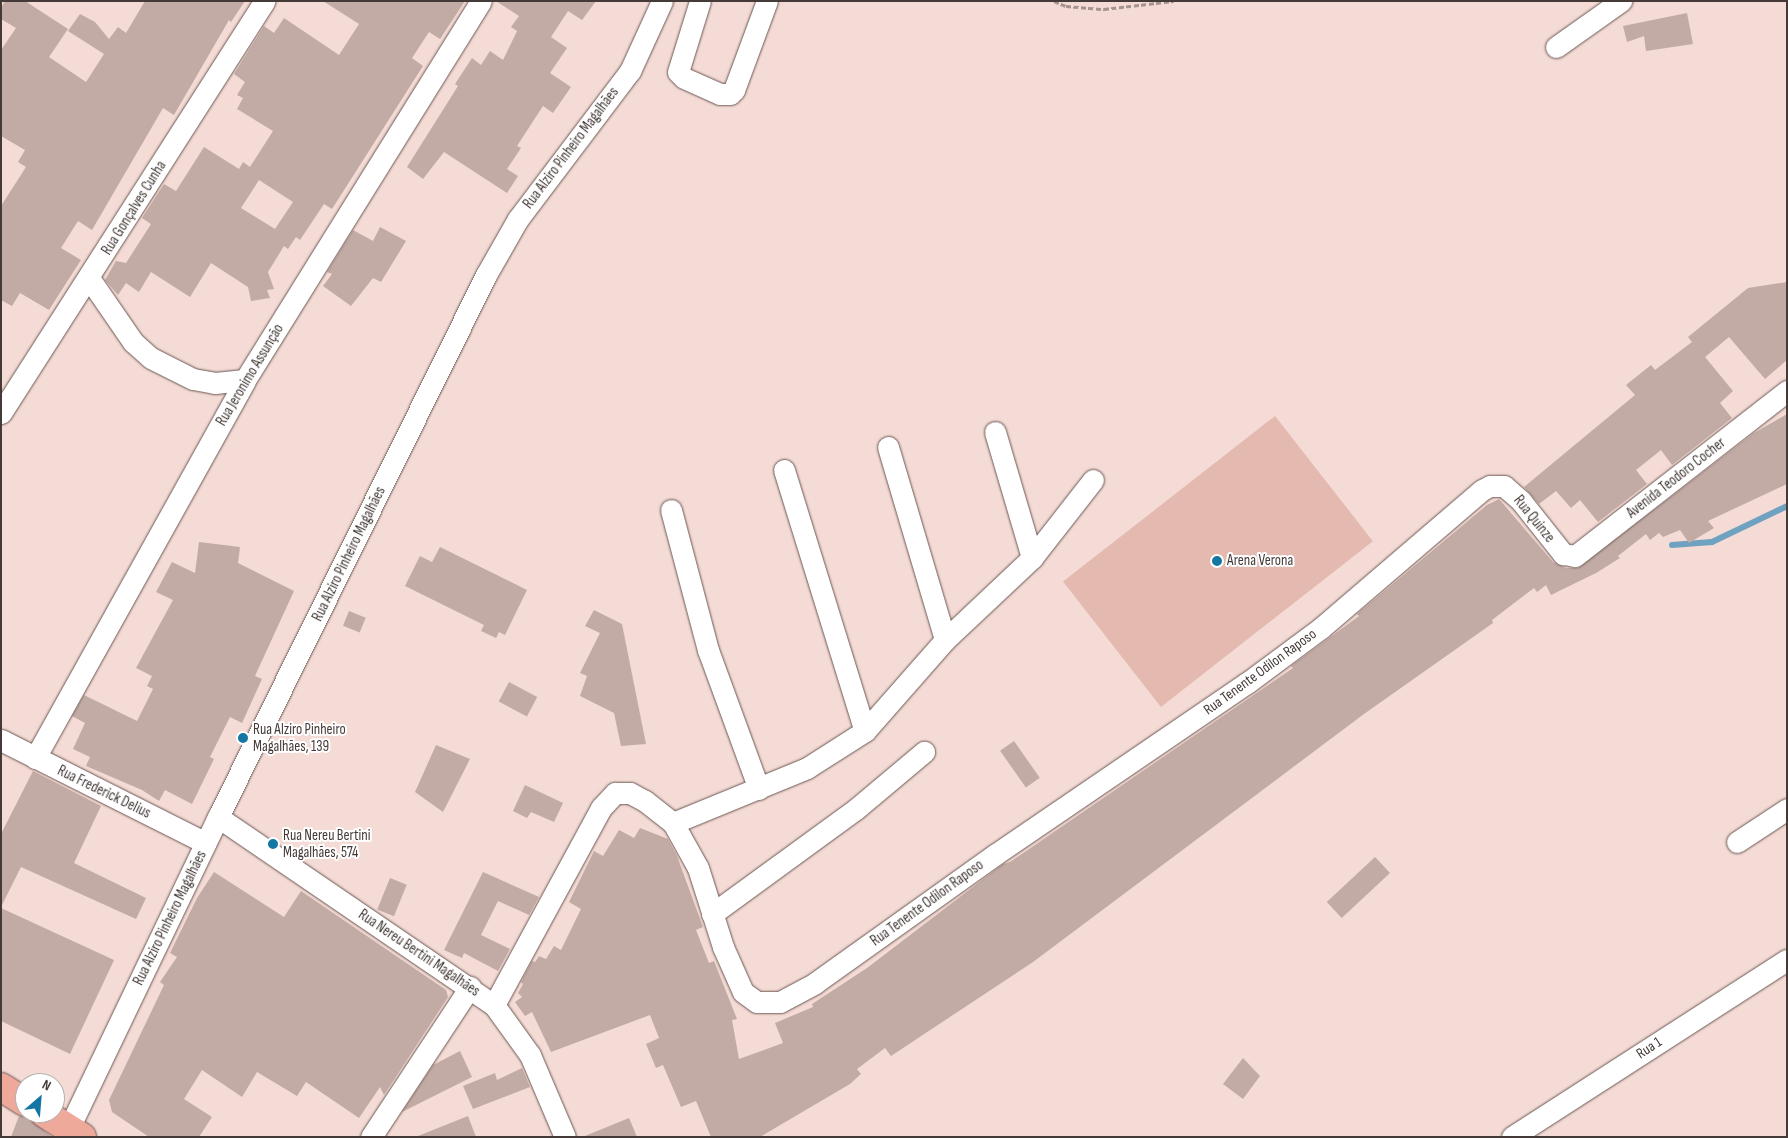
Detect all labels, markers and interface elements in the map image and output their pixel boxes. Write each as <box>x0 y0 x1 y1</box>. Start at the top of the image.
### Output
street label: Rua Alziro Pinheiro Magalhães <box>519 84 623 212</box>
street label: Rua Gonçalves Cunha <box>98 158 170 258</box>
street label: Rua Jeronimo Assunção <box>212 321 288 429</box>
street label: Avenida Teodoro Cocher <box>1623 434 1729 522</box>
street label: Rua Alziro Pinheiro Magalhães <box>309 484 389 624</box>
street label: Rua Quinze <box>1510 492 1558 546</box>
place label: Arena Verona <box>1227 552 1293 570</box>
marker: Arena Verona <box>1211 555 1223 567</box>
street label: Rua Tenente Odilon Raposo <box>1200 625 1320 719</box>
place label: Rua Alziro Pinheiro Magalhães, 139 <box>253 720 346 755</box>
marker: Rua Alziro Pinheiro Magalhães, 139 <box>237 732 249 744</box>
street label: Rua Frederick Delius <box>54 762 154 822</box>
place label: Rua Nereu Bertini Magalhães, 574 <box>283 826 371 861</box>
marker: Rua Nereu Bertini Magalhães, 574 <box>267 838 279 850</box>
street label: Rua Alziro Pinheiro Magalhães <box>130 848 210 988</box>
street label: Rua Tenente Odilon Raposo <box>867 856 987 950</box>
street label: Rua Nereu Bertini Magalhães <box>355 906 483 1000</box>
street label: Rua 1 <box>1633 1033 1665 1063</box>
north arrow <box>15 1073 65 1123</box>
text: N <box>39 1076 54 1094</box>

